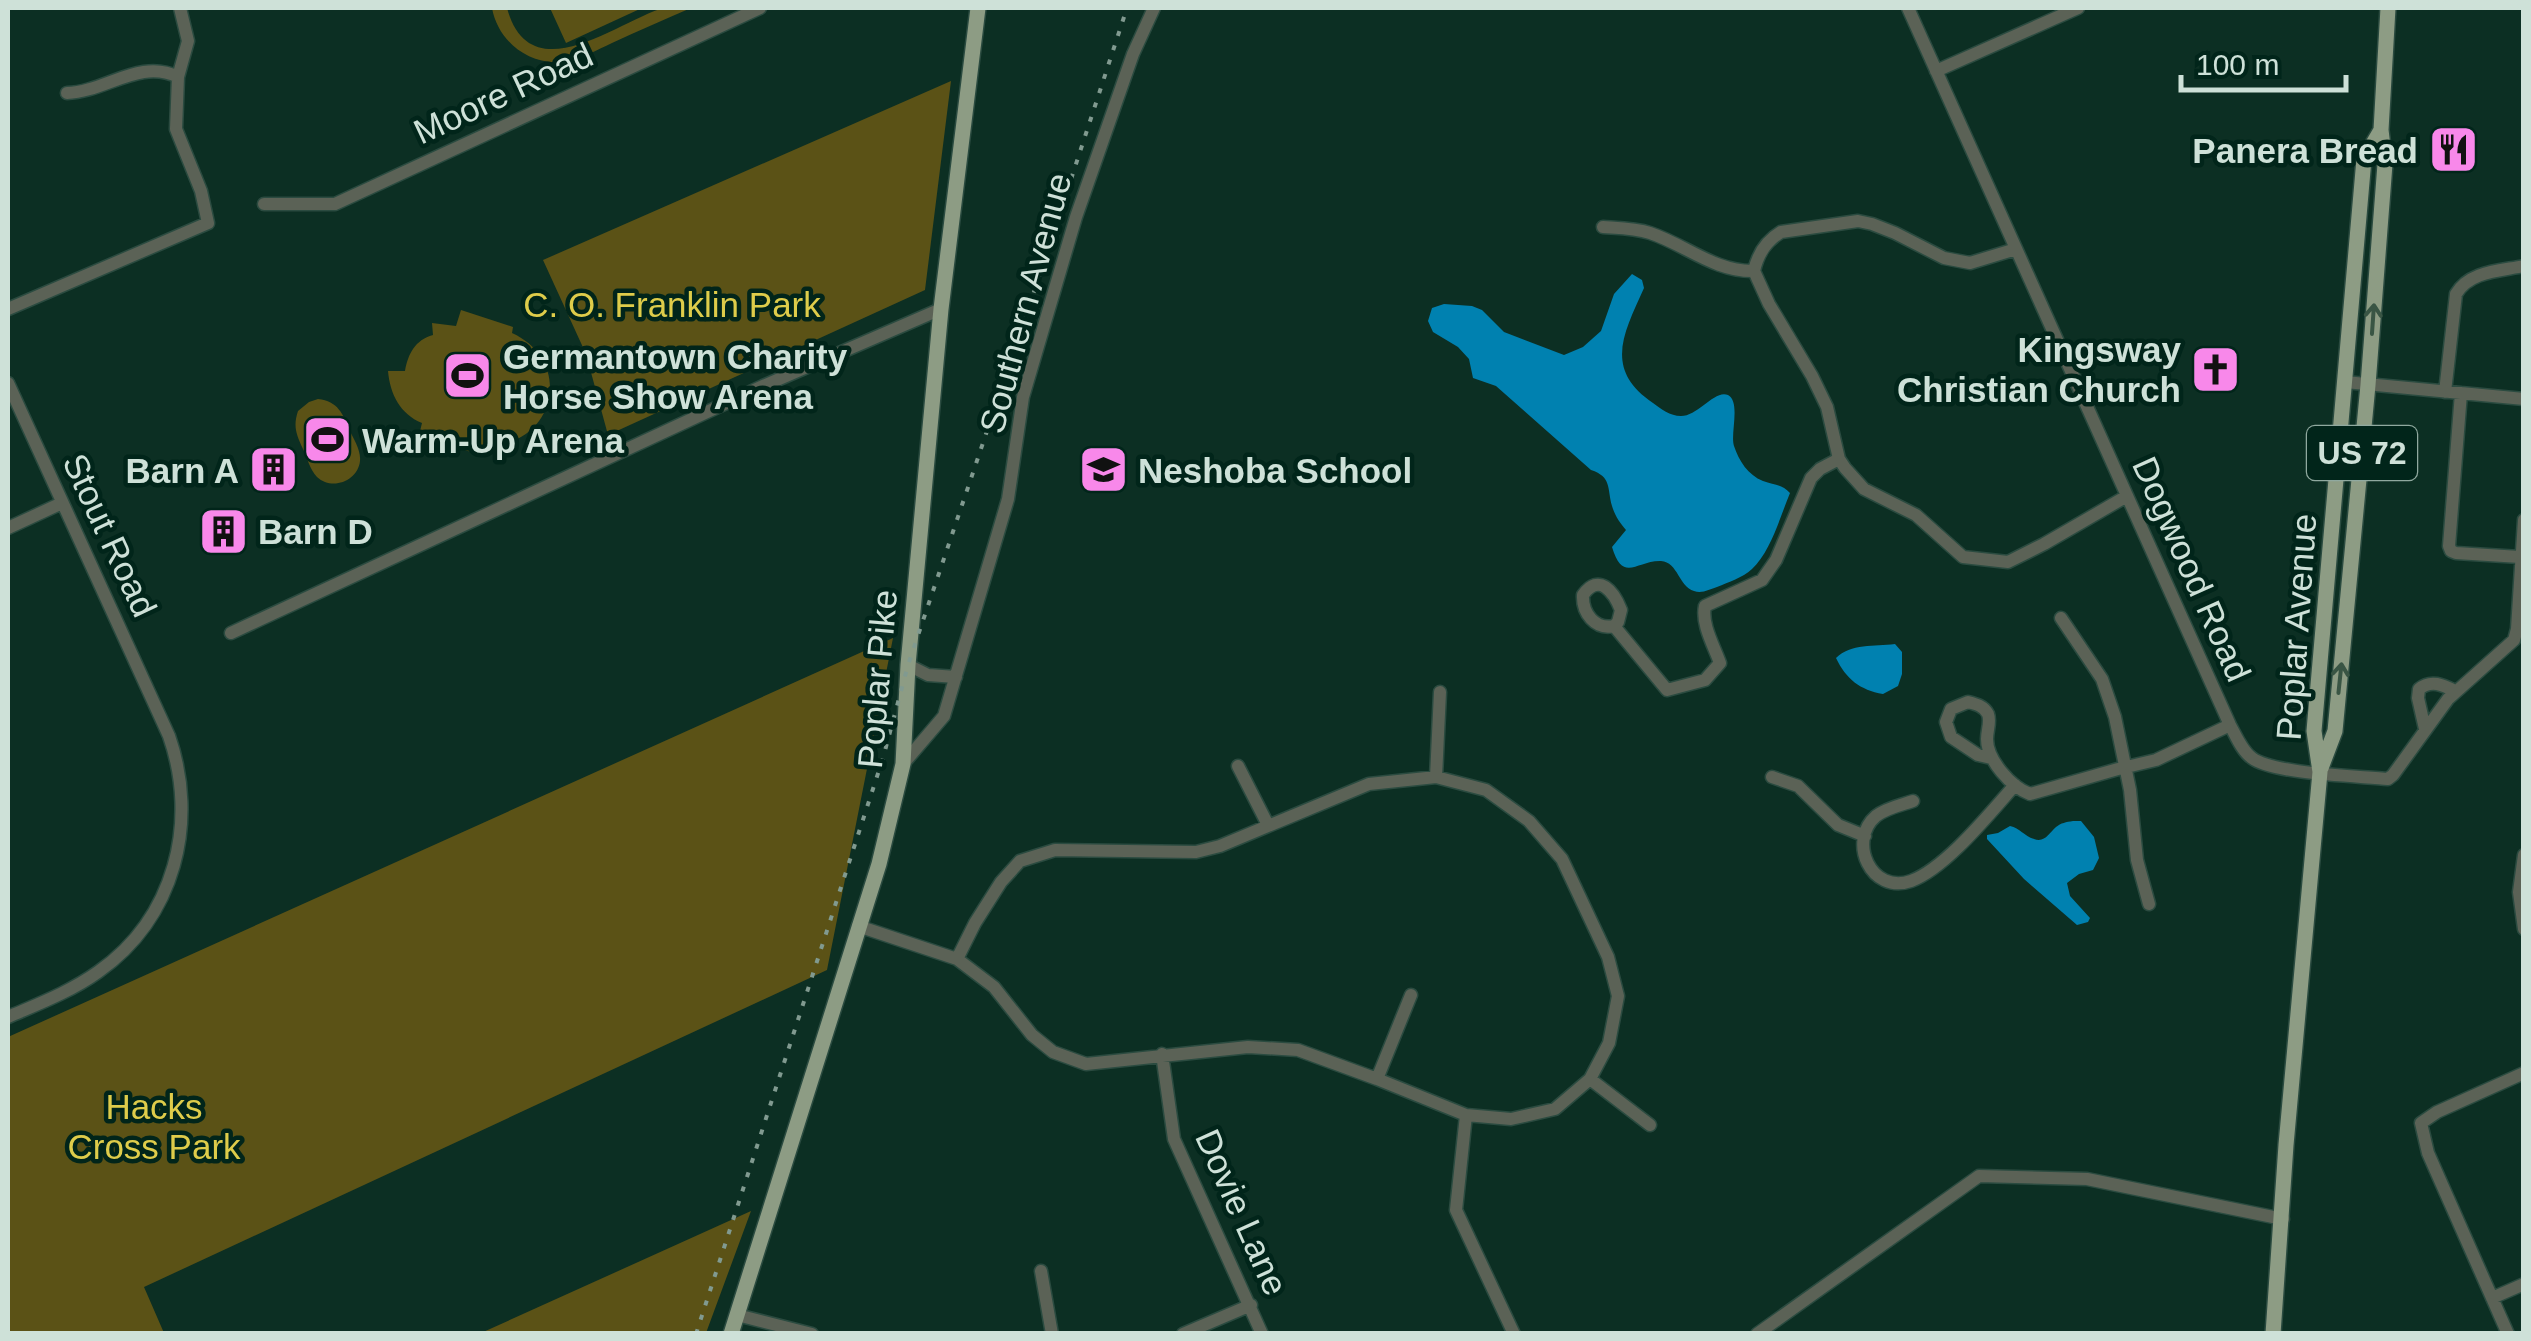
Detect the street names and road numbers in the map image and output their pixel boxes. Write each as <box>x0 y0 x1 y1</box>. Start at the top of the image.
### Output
street label: Moore Road <box>407 35 599 151</box>
street label: Southern Avenue <box>971 169 1079 437</box>
road number: US 72 <box>2307 426 2417 480</box>
street label: Stout Road <box>55 447 165 623</box>
street label: Dogwood Road <box>2125 451 2259 687</box>
street label: Poplar Avenue <box>2269 512 2323 742</box>
street label: Poplar Pike <box>850 588 904 770</box>
street label: Dovie Lane <box>1188 1123 1296 1301</box>

